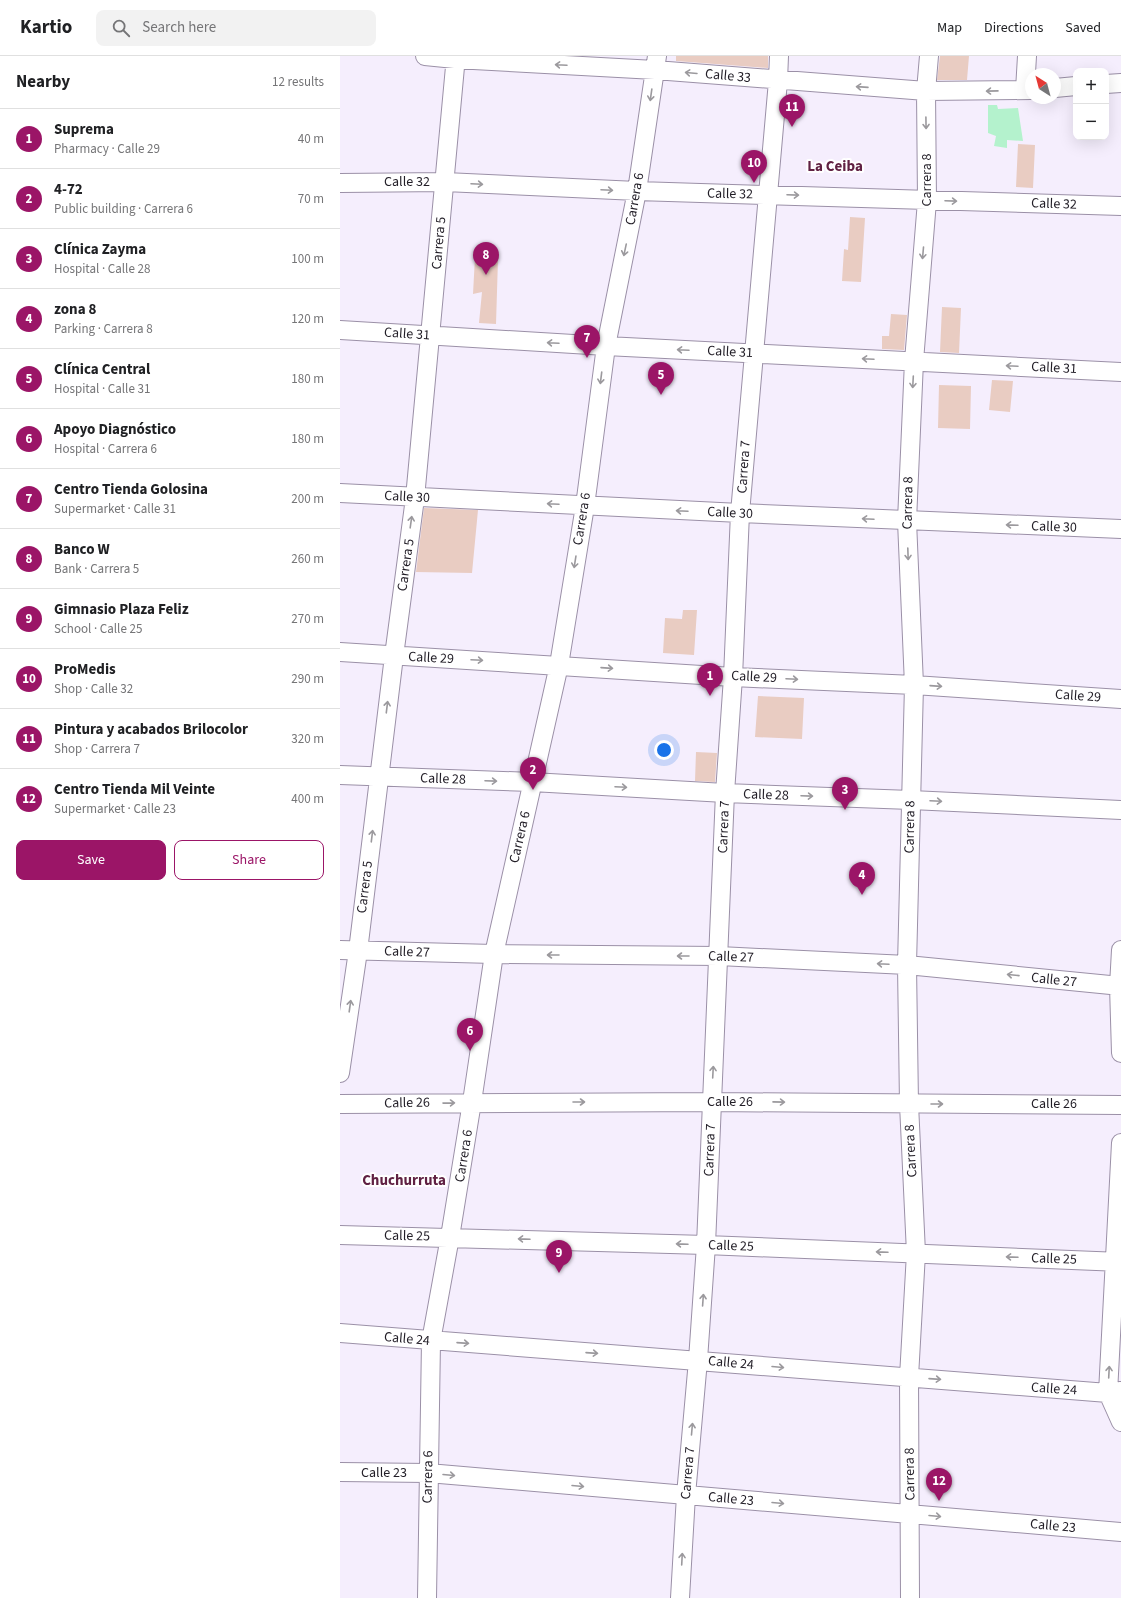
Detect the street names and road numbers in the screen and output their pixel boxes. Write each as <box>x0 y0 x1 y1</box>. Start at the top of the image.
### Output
street label: Calle 33 <box>704 64 752 88</box>
street label: Carrera 8 <box>917 154 937 206</box>
street label: Carrera 6 <box>621 171 649 227</box>
street label: Calle 32 <box>384 172 430 192</box>
street label: Calle 32 <box>707 184 753 204</box>
street label: Calle 32 <box>1031 193 1077 215</box>
street label: Carrera 5 <box>427 216 451 270</box>
street label: Calle 31 <box>383 322 431 346</box>
street label: Calle 31 <box>707 341 753 363</box>
street label: Calle 31 <box>1031 357 1077 379</box>
street label: Carrera 7 <box>732 440 756 494</box>
street label: Carrera 8 <box>898 476 918 530</box>
street label: Calle 30 <box>384 486 430 508</box>
street label: Carrera 6 <box>568 491 596 547</box>
street label: Calle 30 <box>707 502 753 524</box>
street label: Calle 30 <box>1031 516 1077 538</box>
street label: Carrera 5 <box>392 537 420 593</box>
street label: Calle 29 <box>408 647 454 669</box>
street label: Calle 29 <box>731 666 777 688</box>
street label: Calle 29 <box>1054 684 1102 708</box>
street label: Calle 28 <box>420 768 466 790</box>
street label: Calle 28 <box>743 784 789 806</box>
street label: Carrera 7 <box>713 800 735 854</box>
street label: Carrera 8 <box>900 800 920 854</box>
street label: Carrera 6 <box>504 809 536 865</box>
street label: Carrera 5 <box>352 859 378 914</box>
street label: Calle 27 <box>384 941 430 963</box>
street label: Calle 27 <box>708 946 754 968</box>
street label: Calle 27 <box>1030 968 1078 992</box>
street label: Calle 26 <box>707 1092 753 1112</box>
street label: Calle 26 <box>384 1093 430 1113</box>
street label: Calle 26 <box>1031 1094 1077 1114</box>
street label: Carrera 7 <box>699 1123 721 1177</box>
street label: Carrera 8 <box>900 1124 922 1178</box>
street label: Carrera 6 <box>450 1128 478 1184</box>
street label: Calle 25 <box>384 1226 430 1246</box>
street label: Calle 25 <box>708 1235 754 1257</box>
street label: Calle 25 <box>1031 1248 1077 1270</box>
street label: Calle 24 <box>383 1327 431 1351</box>
street label: Calle 24 <box>707 1351 755 1375</box>
street label: Calle 24 <box>1030 1377 1078 1401</box>
street label: Carrera 7 <box>676 1446 700 1500</box>
street label: Carrera 8 <box>900 1447 920 1501</box>
street label: Carrera 6 <box>418 1450 438 1504</box>
street label: Calle 23 <box>361 1463 407 1483</box>
street label: Calle 23 <box>707 1487 755 1511</box>
street label: Calle 23 <box>1029 1514 1077 1538</box>

